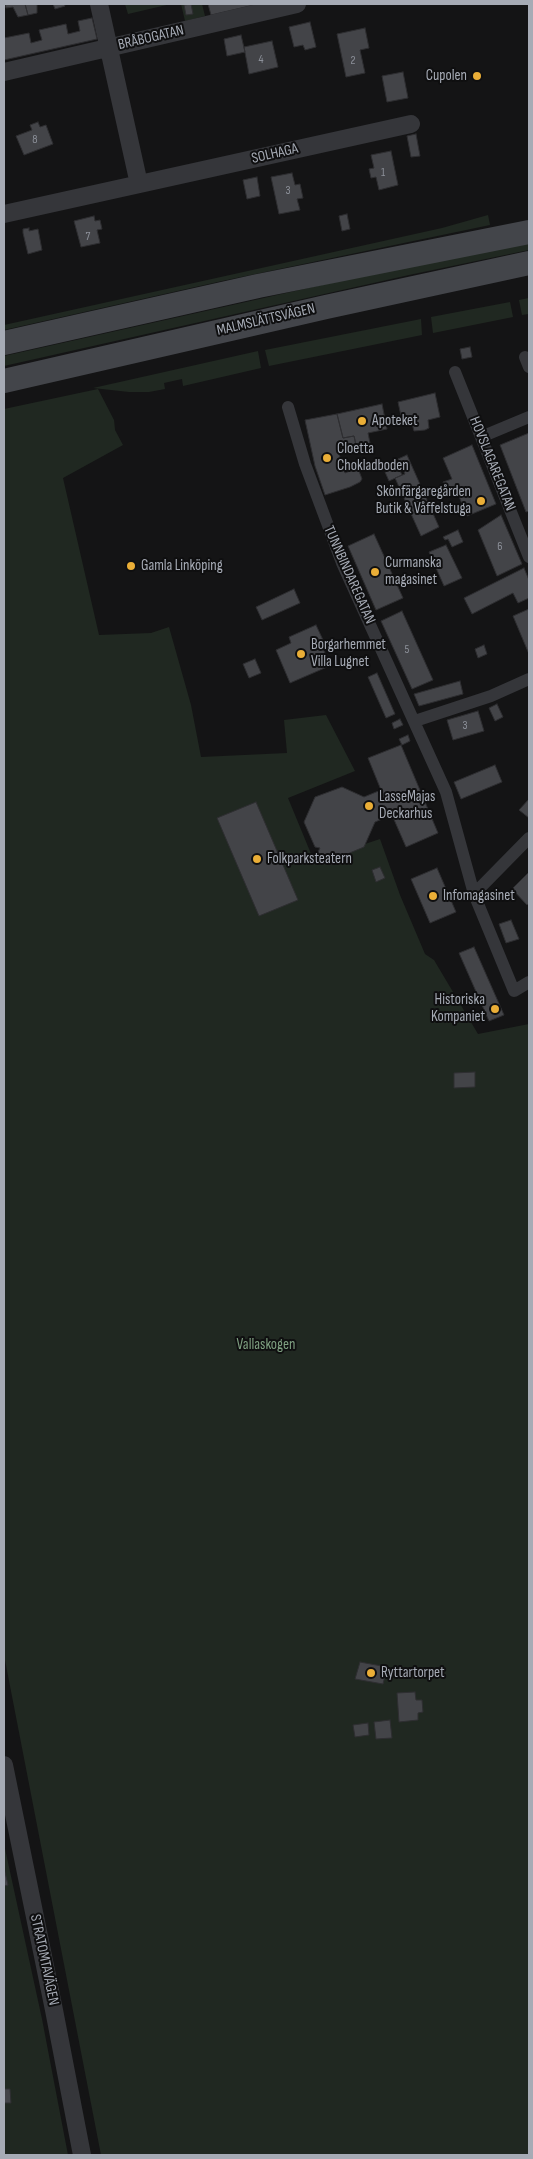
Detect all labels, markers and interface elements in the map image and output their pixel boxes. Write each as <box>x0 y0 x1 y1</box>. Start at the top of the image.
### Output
street label: BRÅBOGATAN <box>116 22 186 54</box>
house number: 4 <box>258 53 264 67</box>
house number: 2 <box>351 54 355 68</box>
place label: Cupolen <box>426 67 467 85</box>
marker: Cupolen <box>471 70 483 82</box>
house number: 8 <box>32 133 38 147</box>
street label: SOLHAGA <box>250 140 300 168</box>
house number: 1 <box>381 166 385 180</box>
house number: 3 <box>285 184 291 198</box>
house number: 7 <box>86 230 90 244</box>
street label: MALMSLÄTTSVÄGEN <box>215 300 317 340</box>
place label: Apoteket <box>372 412 418 430</box>
street label: HOVSLAGAREGATAN <box>465 414 519 514</box>
marker: Apoteket <box>356 415 368 427</box>
place label: Cloetta Chokladboden <box>337 440 409 475</box>
marker: Cloetta Chokladboden <box>321 452 333 464</box>
place label: Skönfärgaregården Butik & Våffelstuga <box>376 483 471 518</box>
marker: Skönfärgaregården Butik & Våffelstuga <box>475 495 487 507</box>
street label: TUNNBINDAREGATAN <box>319 523 379 627</box>
house number: 6 <box>497 540 503 554</box>
place label: Curmanska magasinet <box>385 554 442 589</box>
place label: Gamla Linköping <box>141 557 223 575</box>
marker: Gamla Linköping <box>125 560 137 572</box>
marker: Curmanska magasinet <box>369 566 381 578</box>
place label: Borgarhemmet Villa Lugnet <box>311 636 386 671</box>
house number: 5 <box>405 643 409 657</box>
marker: Borgarhemmet Villa Lugnet <box>295 648 307 660</box>
house number: 3 <box>462 719 468 733</box>
place label: LasseMajas Deckarhus <box>379 788 435 823</box>
marker: LasseMajas Deckarhus <box>363 800 375 812</box>
place label: Folkparksteatern <box>267 850 352 868</box>
marker: Folkparksteatern <box>251 853 263 865</box>
place label: Infomagasinet <box>443 887 515 905</box>
marker: Infomagasinet <box>427 890 439 902</box>
place label: Historiska Kompaniet <box>431 991 485 1026</box>
marker: Historiska Kompaniet <box>489 1003 501 1015</box>
park label: Vallaskogen <box>237 1336 295 1354</box>
place label: Ryttartorpet <box>381 1664 445 1682</box>
marker: Ryttartorpet <box>365 1667 377 1679</box>
street label: STRATOMTAVÄGEN <box>26 1913 62 2007</box>

